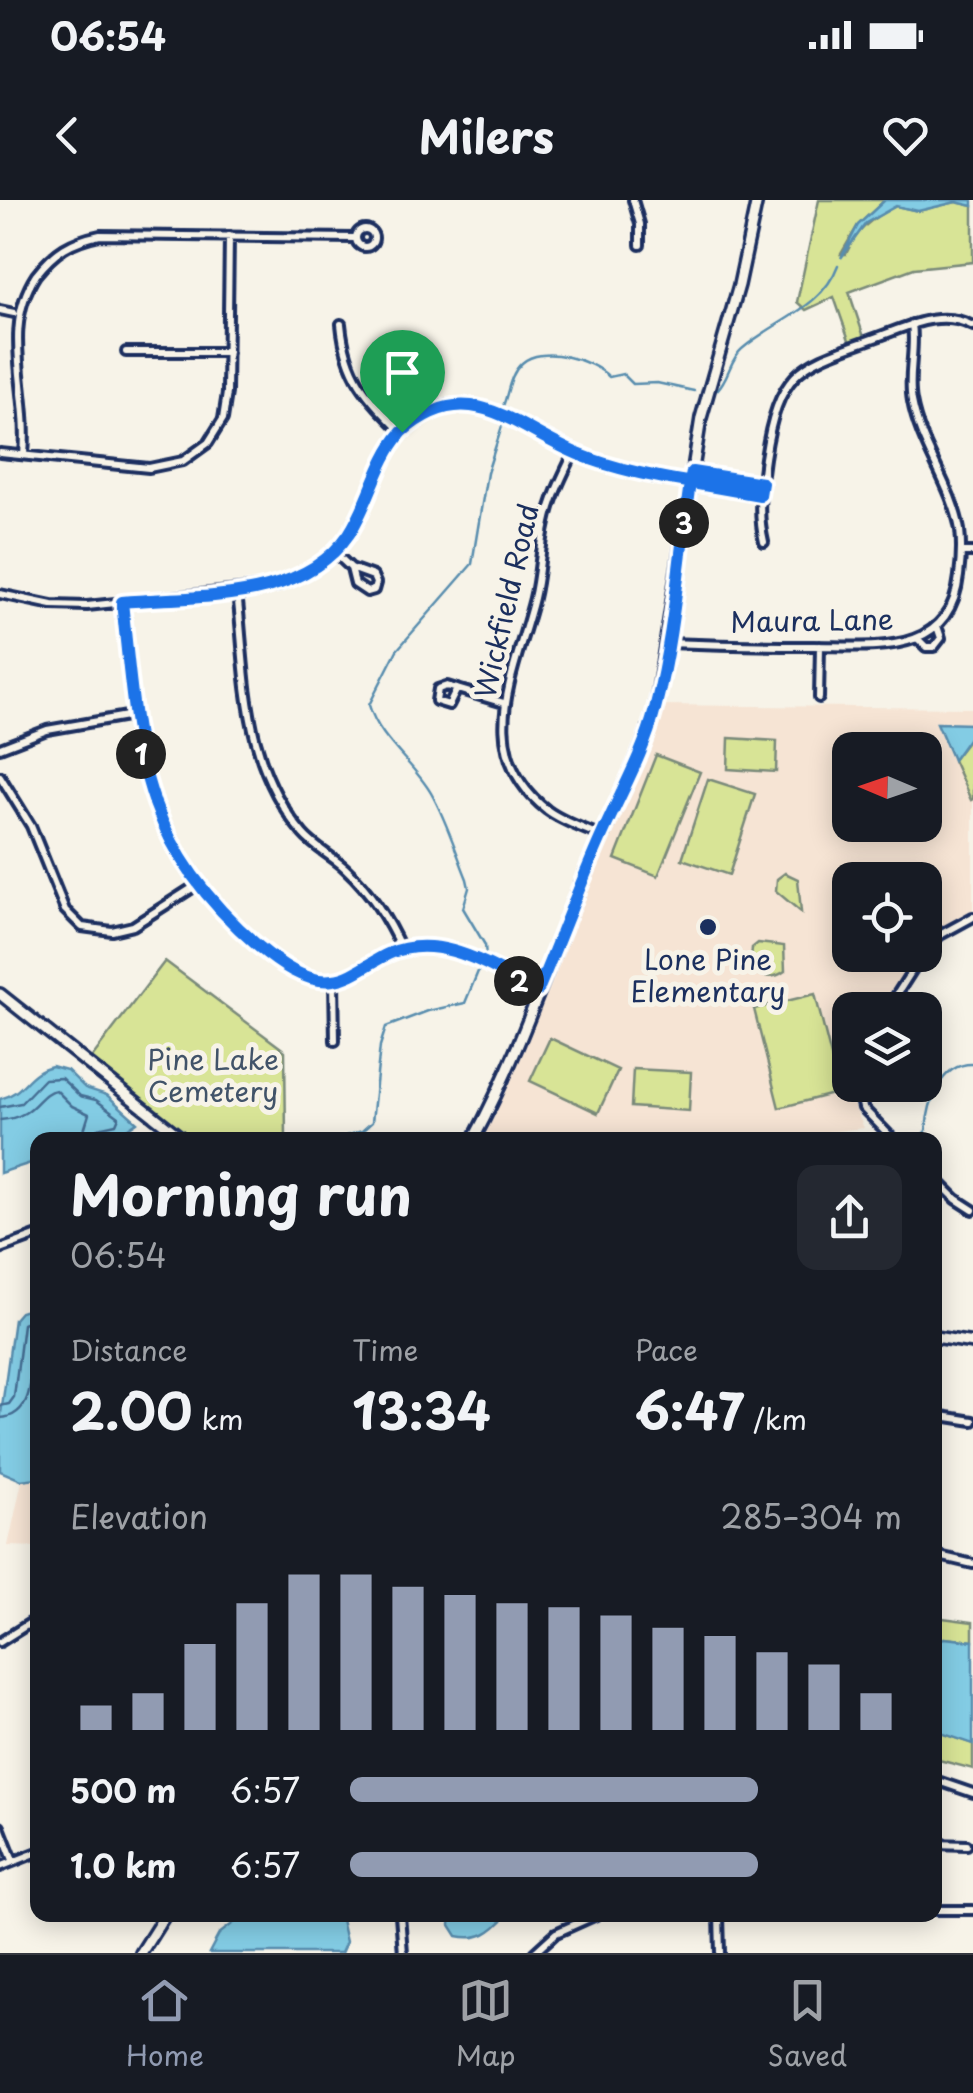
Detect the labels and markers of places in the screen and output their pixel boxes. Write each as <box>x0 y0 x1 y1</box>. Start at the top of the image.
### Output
pin <box>360 330 445 433</box>
pin: 3 <box>659 498 709 548</box>
pin: 1 <box>116 729 166 779</box>
marker: Lone Pine Elementary <box>697 916 719 938</box>
place label: Lone Pine Elementary <box>630 937 786 1012</box>
pin: 2 <box>494 956 544 1006</box>

